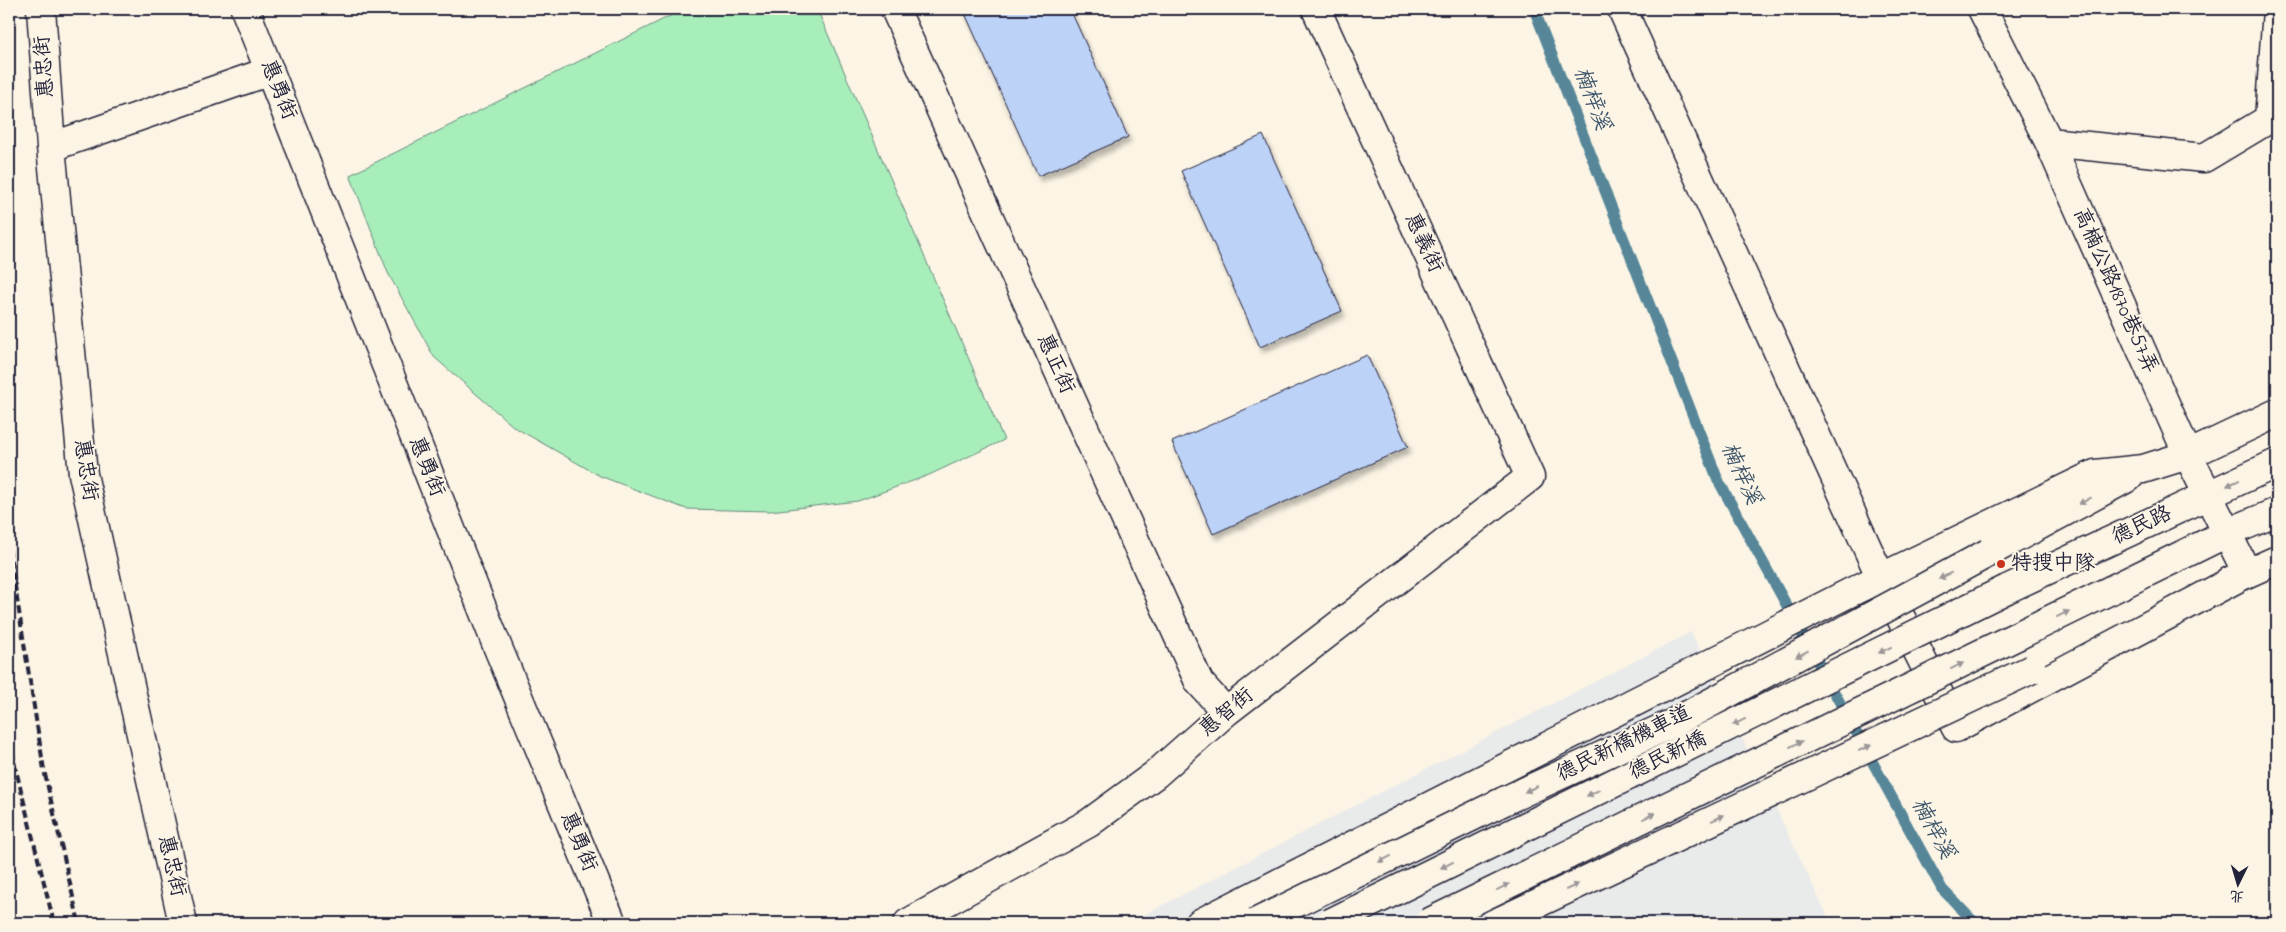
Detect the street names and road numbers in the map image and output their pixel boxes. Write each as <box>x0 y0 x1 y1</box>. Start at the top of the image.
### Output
street label: 惠忠街 <box>28 35 62 99</box>
street label: 惠勇街 <box>252 55 304 125</box>
street label: 高楠公路1870巷57弄 <box>2065 203 2165 379</box>
street label: 惠義街 <box>1396 208 1450 278</box>
street label: 惠正街 <box>1028 329 1082 399</box>
street label: 惠勇街 <box>400 432 452 502</box>
street label: 惠忠街 <box>65 437 105 503</box>
street label: 德民路 <box>2107 499 2177 553</box>
street label: 惠智街 <box>1193 681 1261 745</box>
street label: 德民新橋機車道 <box>1552 700 1696 788</box>
street label: 德民新橋 <box>1625 726 1711 786</box>
street label: 惠勇街 <box>552 807 604 877</box>
street label: 惠忠街 <box>149 832 193 900</box>

